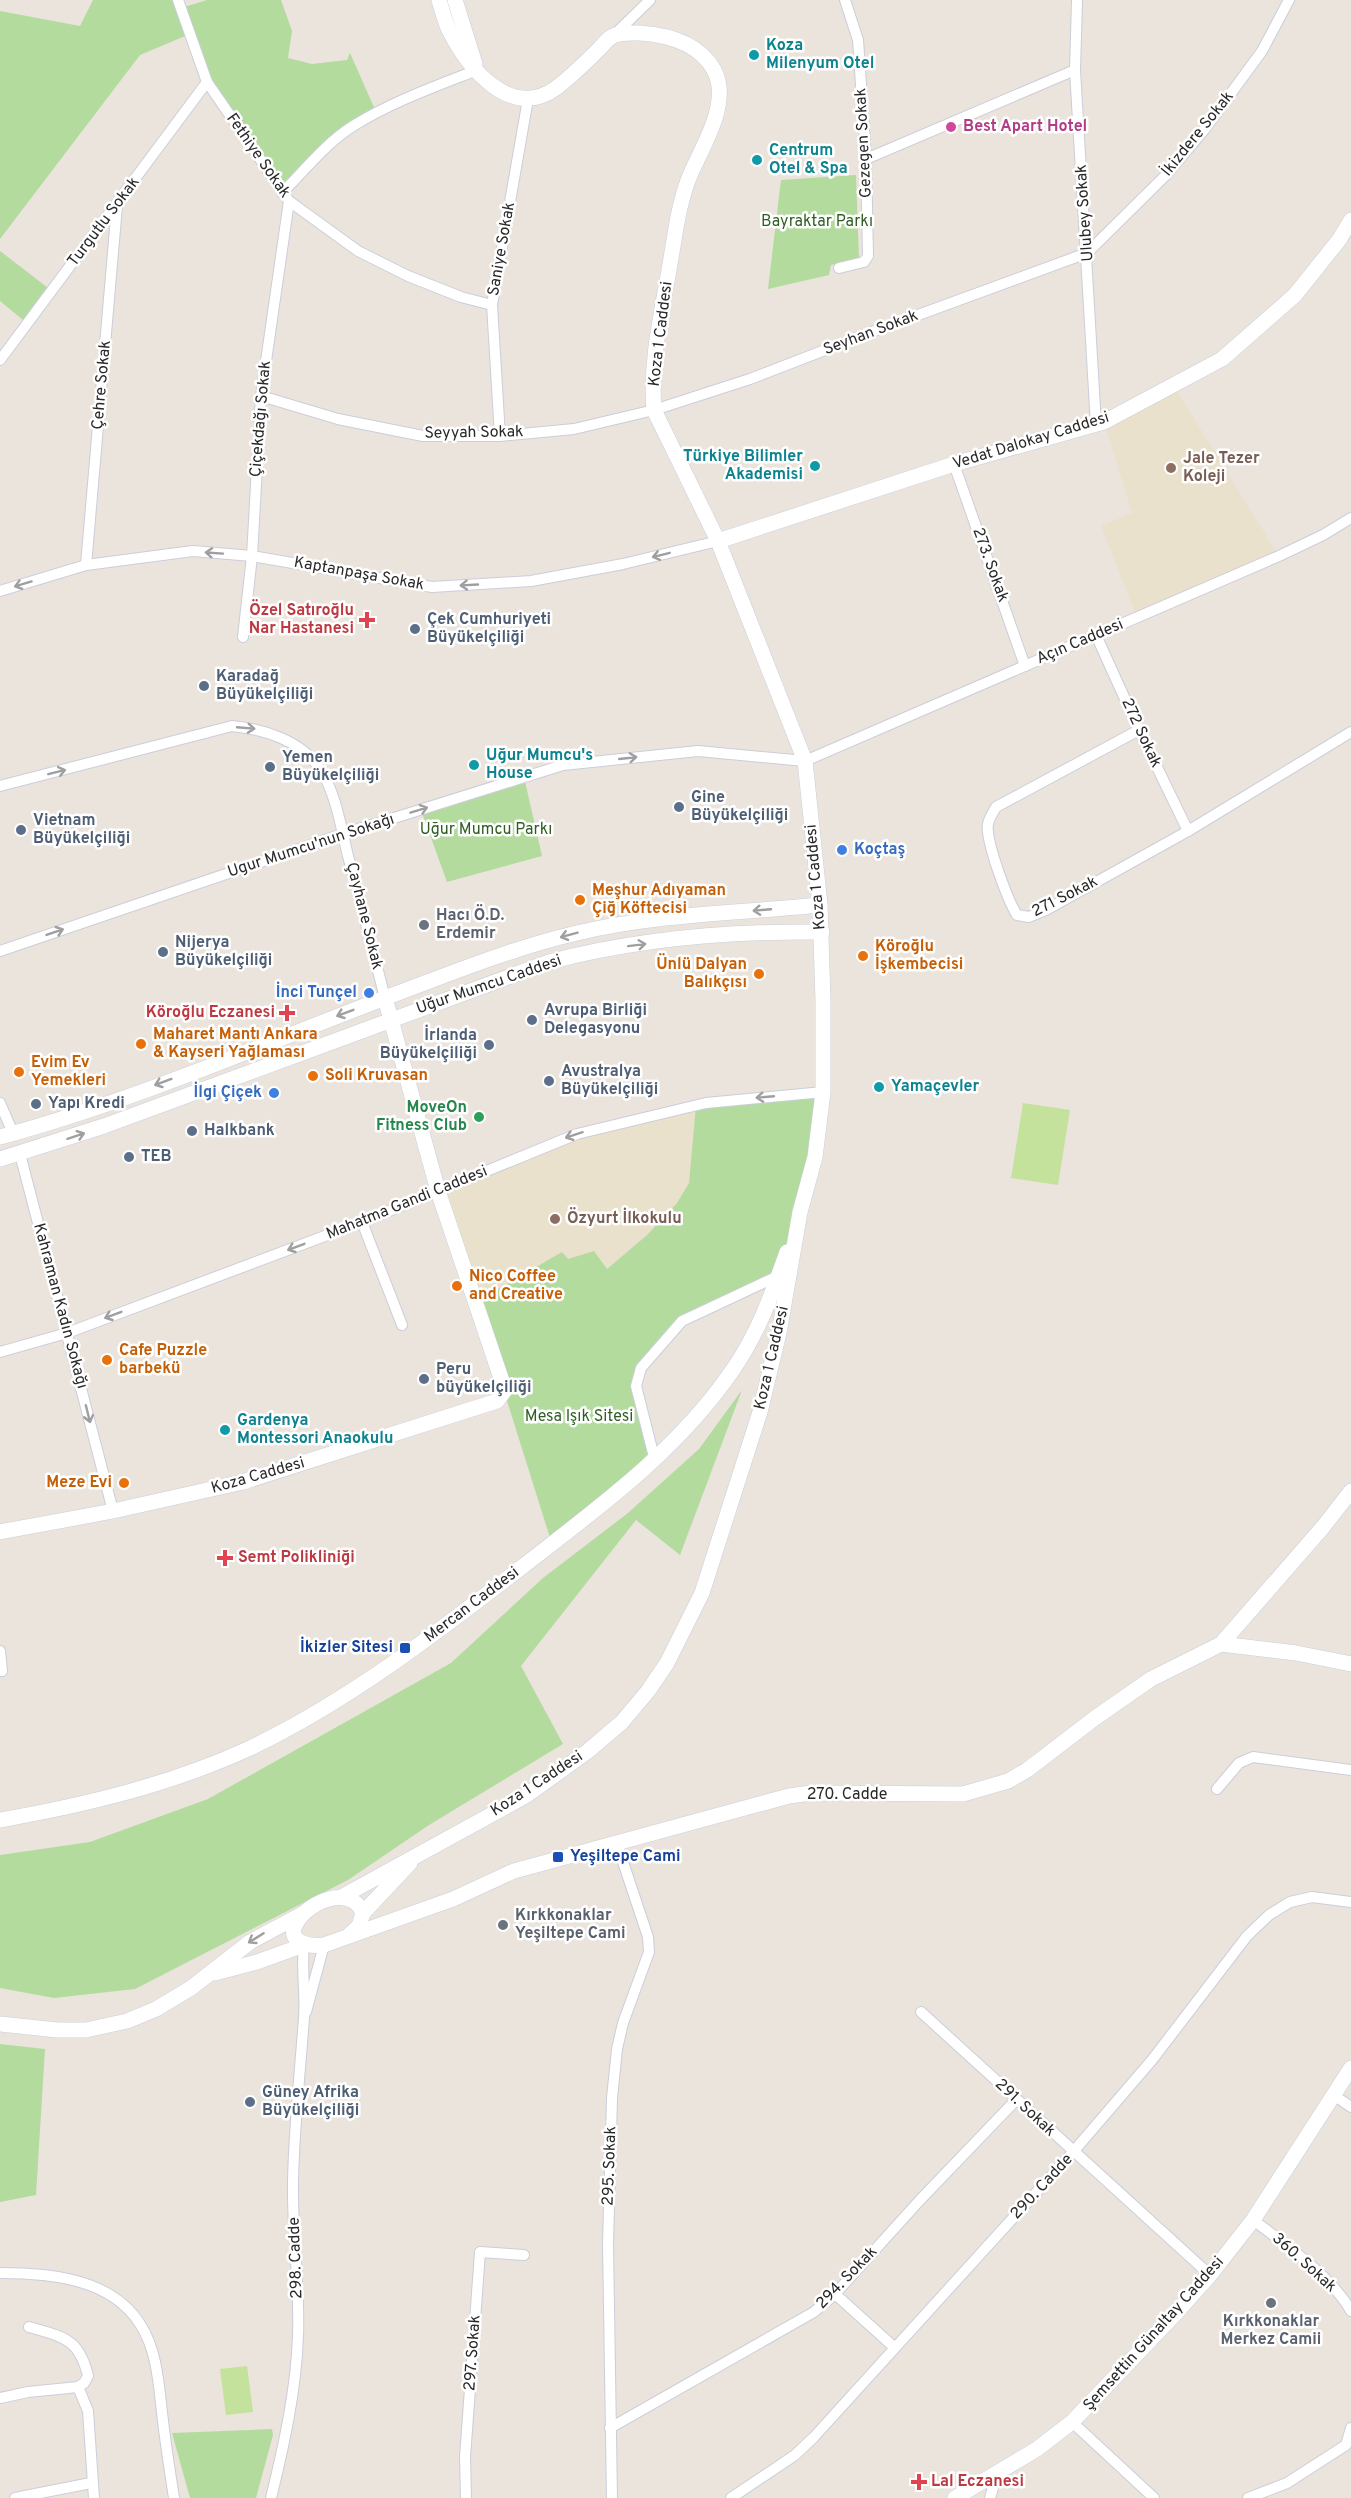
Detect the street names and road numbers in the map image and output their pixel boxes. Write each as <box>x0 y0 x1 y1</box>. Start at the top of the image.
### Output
street label: İkizdere Sokak <box>1157 87 1239 181</box>
street label: Gezegen Sokak <box>851 88 877 198</box>
street label: Fethiye Sokak <box>221 110 295 202</box>
street label: Ulubey Sokak <box>1072 164 1098 262</box>
street label: Turgutlu Sokak <box>64 173 144 271</box>
street label: Saniye Sokak <box>484 200 520 298</box>
street label: Koza 1 Caddesi <box>645 280 677 388</box>
street label: Seyhan Sokak <box>821 306 921 360</box>
street label: Çehre Sokak <box>88 339 116 431</box>
street label: Çiçekdağı Sokak <box>246 360 276 478</box>
street label: Vedat Dalokay Caddesi <box>950 408 1112 474</box>
street label: Seyyah Sokak <box>424 422 524 444</box>
street label: 273. Sokak <box>967 525 1013 605</box>
street label: Kaptanpaşa Sokak <box>292 553 426 595</box>
street label: Açın Caddesi <box>1033 615 1127 669</box>
street label: 272 Sokak <box>1116 695 1166 771</box>
street label: Ugur Mumcu'nun Sokağı <box>225 810 397 882</box>
street label: Koza 1 Caddesi <box>801 823 831 931</box>
street label: Çayhane Sokak <box>341 860 387 972</box>
street label: 271 Sokak <box>1029 872 1101 922</box>
street label: Uğur Mumcu Caddesi <box>414 951 564 1019</box>
street label: Mahatma Gandi Caddesi <box>324 1162 490 1244</box>
street label: Kahraman Kadın Sokağı <box>28 1221 92 1391</box>
street label: Koza 1 Caddesi <box>750 1304 794 1412</box>
street label: Koza Caddesi <box>209 1453 307 1499</box>
street label: Mercan Caddesi <box>421 1563 523 1647</box>
street label: Koza 1 Caddesi <box>487 1747 587 1821</box>
street label: 270. Cadde <box>807 1785 887 1805</box>
street label: 291. Sokak <box>990 2075 1060 2141</box>
street label: 295. Sokak <box>599 2126 621 2206</box>
street label: 290. Cadde <box>1007 2150 1077 2224</box>
street label: 298. Cadde <box>285 2217 307 2299</box>
street label: 360. Sokak <box>1268 2229 1340 2297</box>
street label: 294. Sokak <box>812 2242 882 2314</box>
street label: Şemsettin Günaltay Caddesi <box>1079 2253 1229 2415</box>
street label: 297. Sokak <box>460 2314 486 2392</box>

